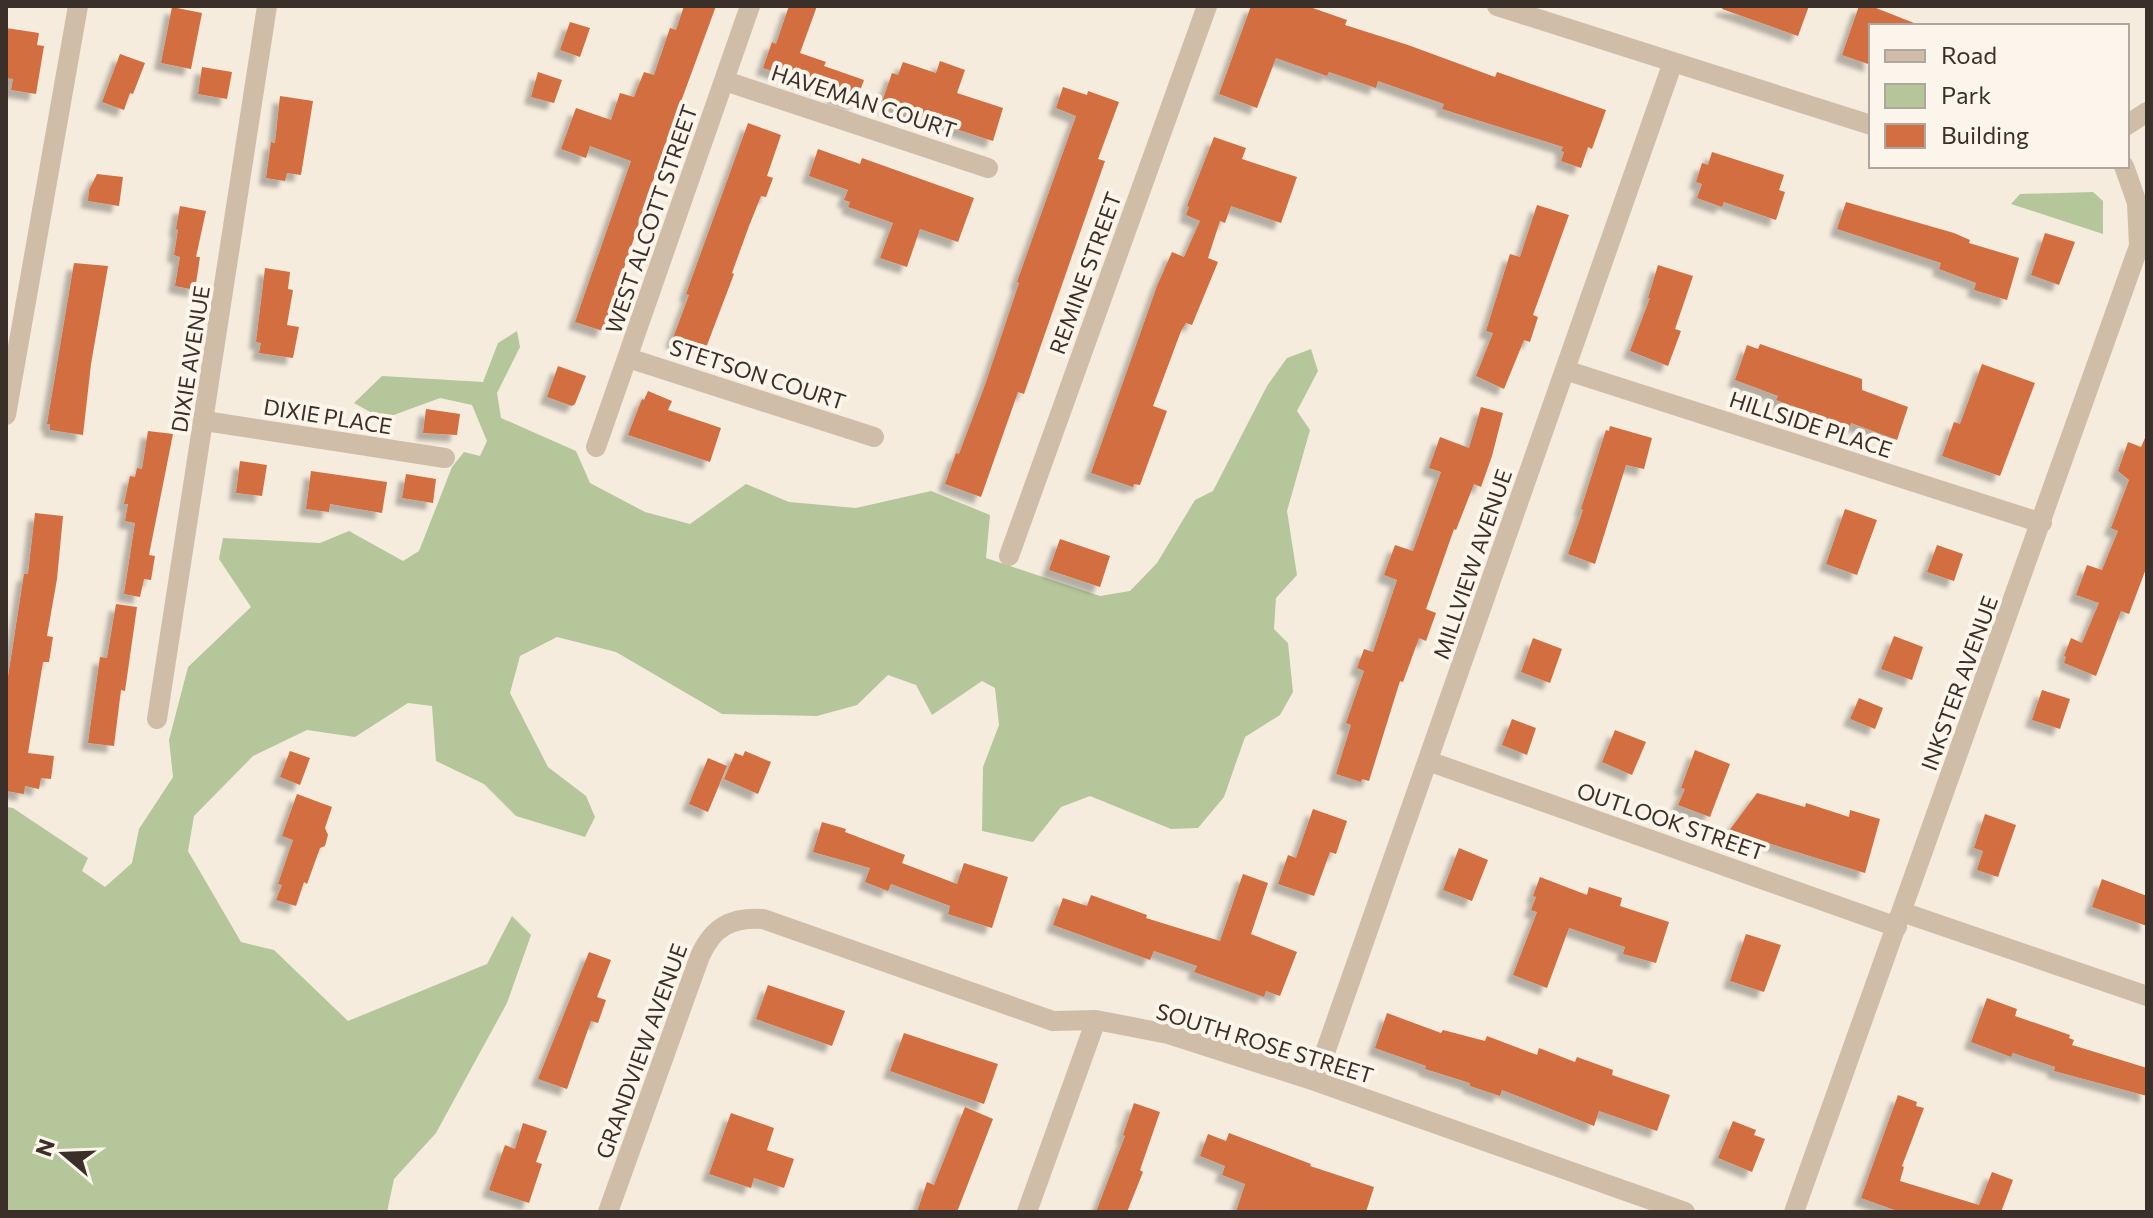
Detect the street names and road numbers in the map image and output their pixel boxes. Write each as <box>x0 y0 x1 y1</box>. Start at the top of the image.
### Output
street label: HAVEMAN COURT <box>768 58 960 144</box>
street label: WEST ALCOTT STREET <box>599 101 703 337</box>
street label: REMINE STREET <box>1043 188 1127 358</box>
street label: DIXIE AVENUE <box>165 284 215 434</box>
street label: STETSON COURT <box>667 333 849 415</box>
street label: HILLSIDE PLACE <box>1726 385 1896 463</box>
street label: DIXIE PLACE <box>262 393 394 439</box>
street label: MILLVIEW AVENUE <box>1427 465 1517 663</box>
street label: INKSTER AVENUE <box>1915 592 2003 774</box>
street label: OUTLOOK STREET <box>1574 776 1768 866</box>
street label: GRANDVIEW AVENUE <box>590 940 692 1162</box>
street label: SOUTH ROSE STREET <box>1153 997 1377 1089</box>

